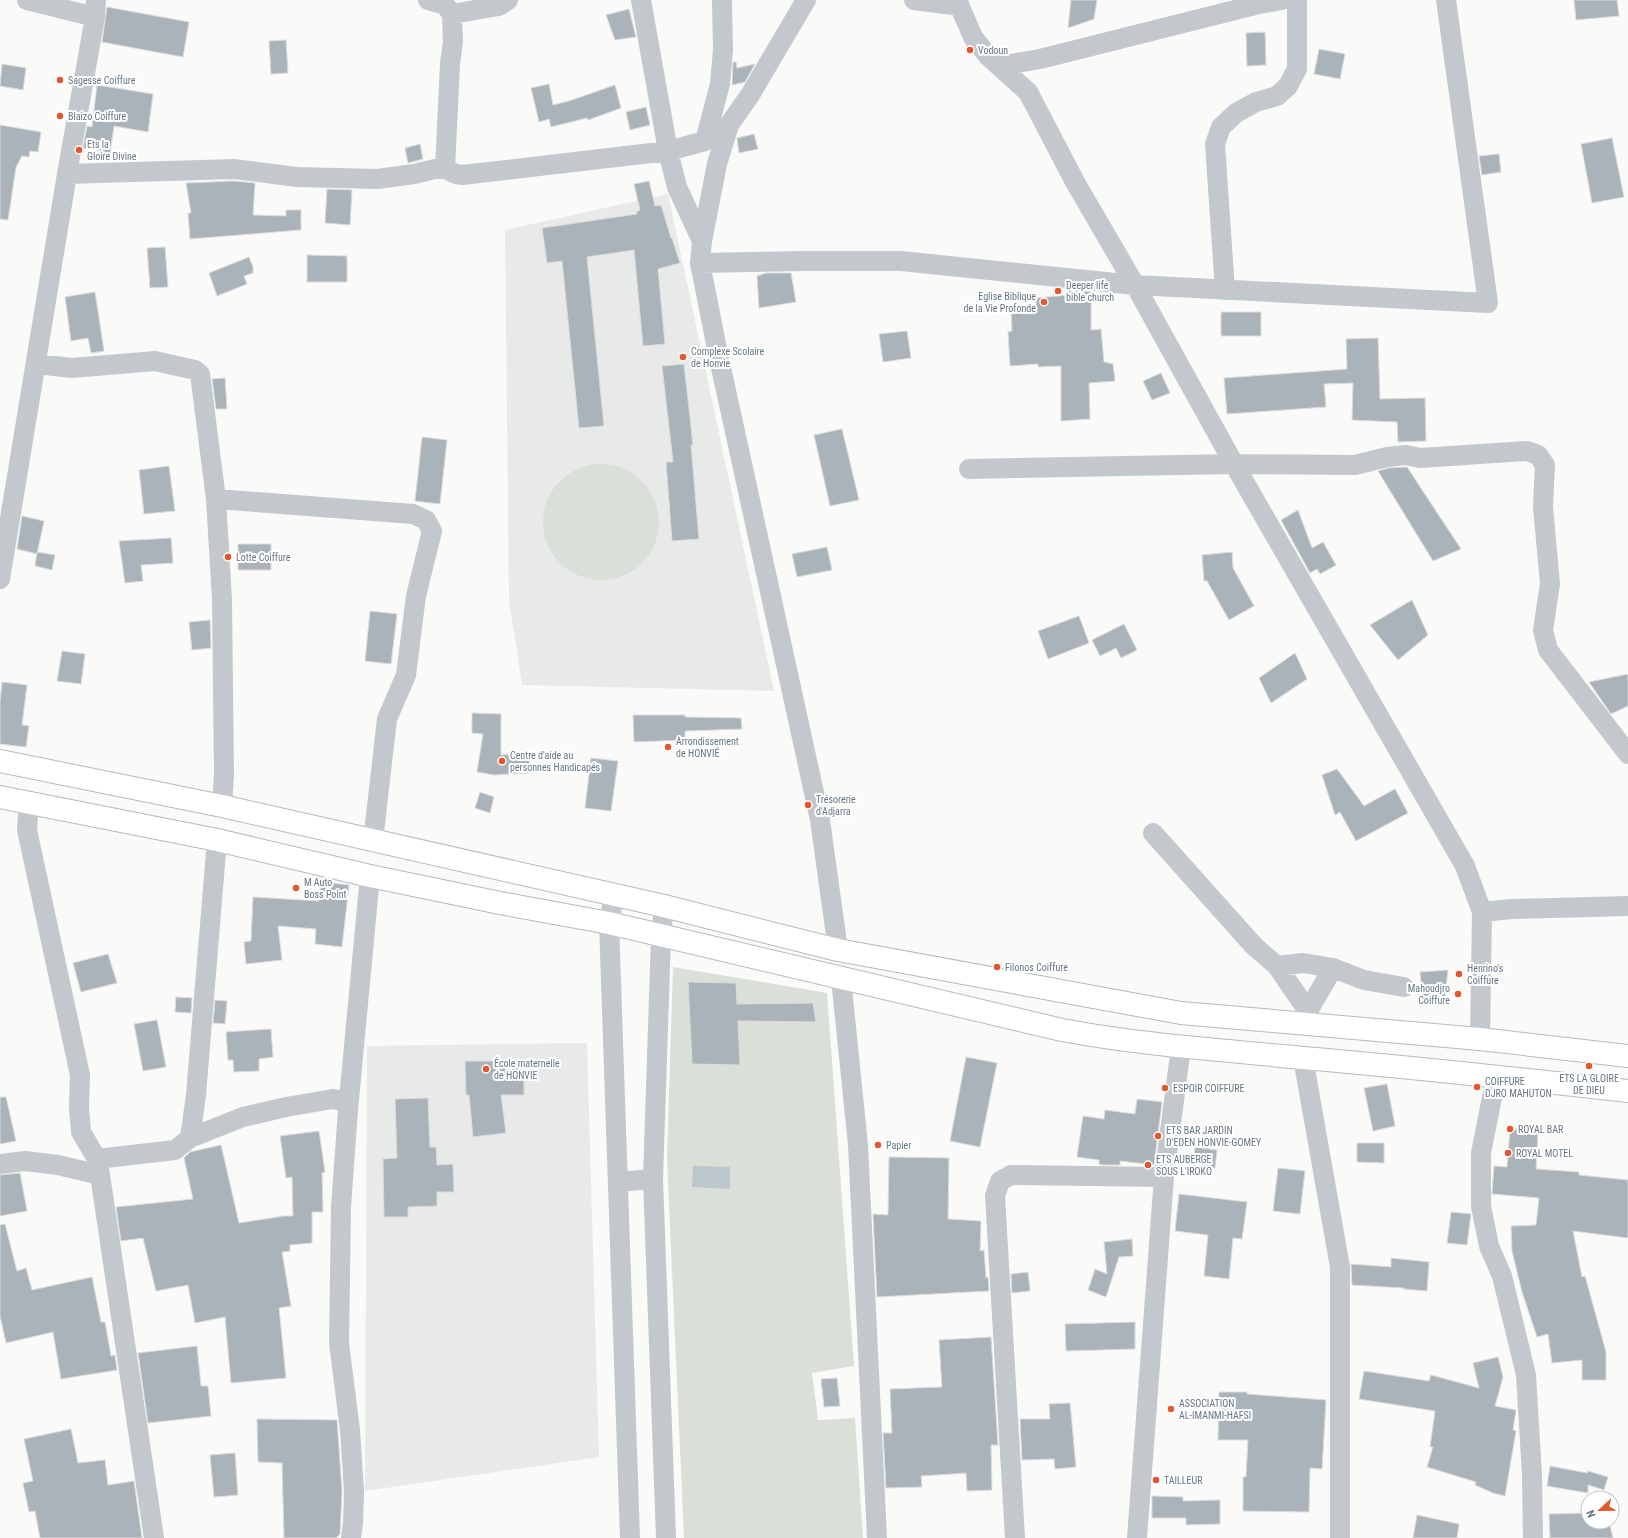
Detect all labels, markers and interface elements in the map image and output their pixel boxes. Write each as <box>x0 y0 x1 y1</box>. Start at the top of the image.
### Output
marker: Vodoun <box>965 45 975 55</box>
place label: Vodoun <box>978 45 1008 56</box>
marker: Sagesse Coiffure <box>55 75 65 85</box>
place label: Sagesse Coiffure <box>68 75 136 86</box>
marker: Blaizo Coiffure <box>55 111 65 121</box>
place label: Blaizo Coiffure <box>68 111 127 122</box>
place label: Ets la Gloire Divine <box>87 139 137 162</box>
marker: Ets la Gloire Divine <box>74 145 84 155</box>
place label: Deeper life bible church <box>1066 280 1114 303</box>
marker: Deeper life bible church <box>1053 286 1063 296</box>
place label: Eglise Biblique de la Vie Profonde <box>964 291 1036 314</box>
marker: Eglise Biblique de la Vie Profonde <box>1039 297 1049 307</box>
place label: Complexe Scolaire de Honvie <box>691 346 765 369</box>
marker: Complexe Scolaire de Honvie <box>678 352 688 362</box>
marker: Lotte Coiffure <box>223 552 233 562</box>
place label: Lotte Coiffure <box>236 552 291 563</box>
place label: Arrondissement de HONVIÉ <box>676 736 739 759</box>
marker: Arrondissement de HONVIÉ <box>663 742 673 752</box>
place label: Centre d'aide au personnes Handicapés <box>510 750 601 773</box>
marker: Centre d'aide au personnes Handicapés <box>497 756 507 766</box>
place label: Trésorerie d'Adjarra <box>816 794 856 817</box>
marker: Trésorerie d'Adjarra <box>803 800 813 810</box>
place label: M Auto Boss Point <box>304 877 347 900</box>
marker: M Auto Boss Point <box>291 883 301 893</box>
marker: Filonos Coiffure <box>992 962 1002 972</box>
place label: Filonos Coiffure <box>1005 962 1068 973</box>
place label: Henrino's Coiffure <box>1467 963 1504 986</box>
marker: Henrino's Coiffure <box>1454 969 1464 979</box>
place label: Mahoudjro Coiffure <box>1408 983 1450 1006</box>
marker: Mahoudjro Coiffure <box>1453 989 1463 999</box>
place label: École maternelle de HONVIE <box>494 1057 560 1081</box>
marker: ETS LA GLOIRE DE DIEU <box>1584 1061 1594 1071</box>
marker: École maternelle de HONVIE <box>481 1064 491 1074</box>
place label: ETS LA GLOIRE DE DIEU <box>1559 1073 1619 1096</box>
place label: COIFFURE DJRO MAHUTON <box>1485 1076 1552 1099</box>
marker: COIFFURE DJRO MAHUTON <box>1472 1082 1482 1092</box>
marker: ESPOIR COIFFURE <box>1160 1083 1170 1093</box>
place label: ESPOIR COIFFURE <box>1173 1083 1245 1094</box>
marker: ROYAL BAR <box>1505 1124 1515 1134</box>
place label: ROYAL BAR <box>1518 1124 1564 1135</box>
place label: ETS BAR JARDIN D'EDEN HONVIE-GOMEY <box>1166 1125 1262 1148</box>
marker: ETS BAR JARDIN D'EDEN HONVIE-GOMEY <box>1153 1131 1163 1141</box>
marker: Papier <box>873 1140 883 1150</box>
place label: Papier <box>886 1140 911 1151</box>
marker: ROYAL MOTEL <box>1503 1148 1513 1158</box>
place label: ROYAL MOTEL <box>1516 1148 1573 1159</box>
place label: ETS AUBERGE SOUS L'IROKO <box>1156 1154 1212 1177</box>
marker: ETS AUBERGE SOUS L'IROKO <box>1143 1160 1153 1170</box>
place label: ASSOCIATION AL-IMANMI-HAFSI <box>1179 1398 1251 1421</box>
marker: ASSOCIATION AL-IMANMI-HAFSI <box>1166 1404 1176 1414</box>
marker: TAILLEUR <box>1151 1475 1161 1485</box>
place label: TAILLEUR <box>1164 1475 1203 1486</box>
north arrow <box>1580 1490 1620 1530</box>
text: N <box>1584 1508 1598 1519</box>

